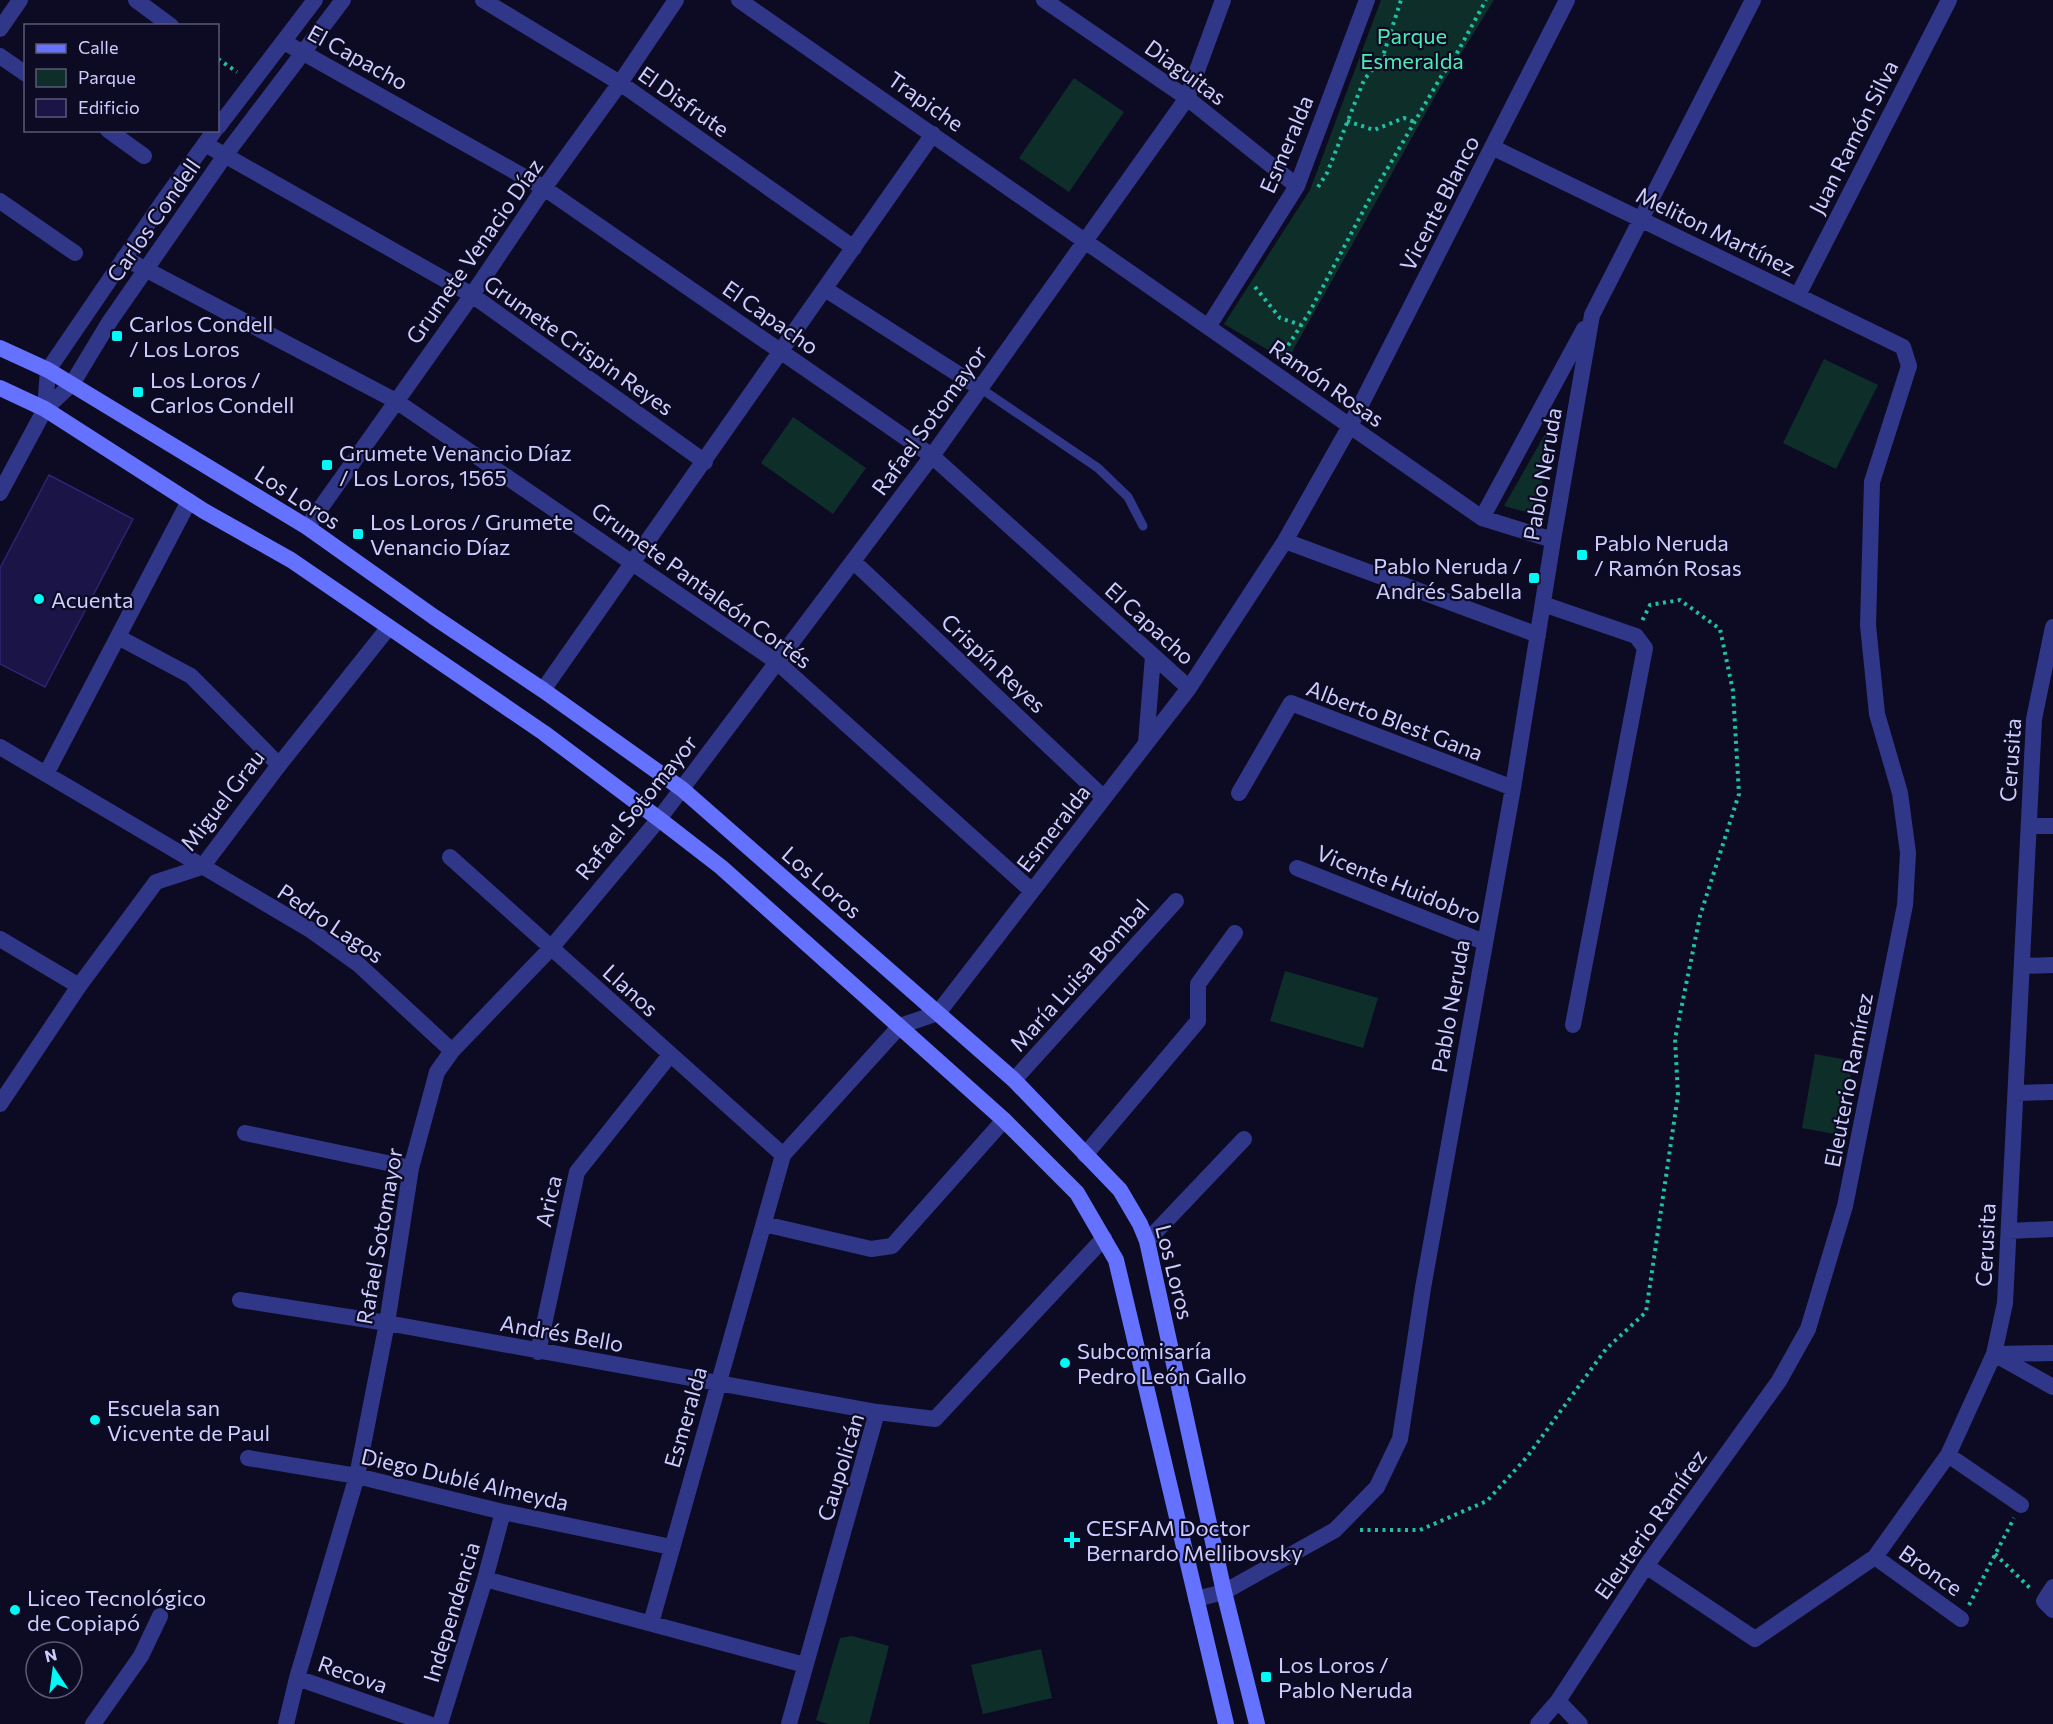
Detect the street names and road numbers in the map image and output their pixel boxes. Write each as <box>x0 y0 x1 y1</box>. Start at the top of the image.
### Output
street label: El Capacho <box>303 18 413 96</box>
street label: Diaguitas <box>1140 34 1232 110</box>
street label: Juan Ramón Silva <box>1803 56 1903 218</box>
street label: El Disfrute <box>633 60 735 142</box>
street label: Trapiche <box>883 65 969 137</box>
street label: Esmeralda <box>1253 91 1319 197</box>
street label: Vicente Blanco <box>1393 131 1485 275</box>
street label: Carlos Condell <box>101 153 205 287</box>
street label: Grumete Venacio Díaz <box>400 153 548 349</box>
street label: Meliton Martínez <box>1632 181 1800 281</box>
street label: Grumete Crispin Reyes <box>479 269 679 421</box>
street label: El Capacho <box>718 274 824 360</box>
street label: Ramón Rosas <box>1264 334 1390 432</box>
street label: Rafael Sotomayor <box>866 340 993 500</box>
street label: Pablo Neruda <box>1517 405 1567 543</box>
street label: Los Loros <box>250 459 346 535</box>
street label: Grumete Pantaleón Cortés <box>587 496 817 674</box>
street label: El Capacho <box>1100 576 1200 670</box>
street label: Crispín Reyes <box>936 608 1052 718</box>
street label: Alberto Blest Gana <box>1303 674 1487 766</box>
street label: Cerusita <box>1994 717 2026 803</box>
street label: Rafael Sotomayor <box>569 729 703 885</box>
street label: Miguel Grau <box>174 744 270 856</box>
street label: Esmeralda <box>1010 779 1096 877</box>
street label: Vicente Huidobro <box>1313 839 1485 929</box>
street label: Los Loros <box>777 840 867 924</box>
street label: Pedro Lagos <box>273 878 389 968</box>
street label: María Luisa Bombal <box>1004 893 1154 1057</box>
street label: Pablo Neruda <box>1425 937 1475 1075</box>
street label: Llanos <box>598 958 664 1022</box>
street label: Eleuterio Ramírez <box>1818 991 1878 1169</box>
street label: Rafael Sotomayor <box>350 1145 408 1326</box>
street label: Arica <box>529 1173 567 1229</box>
street label: Cerusita <box>1969 1202 2001 1288</box>
street label: Los Loros <box>1150 1222 1200 1322</box>
street label: Andrés Bello <box>498 1309 626 1357</box>
street label: Esmeralda <box>658 1363 712 1471</box>
street label: Caupolicán <box>811 1410 869 1524</box>
street label: Diego Dublé Almeyda <box>359 1442 571 1516</box>
street label: Eleuterio Ramírez <box>1588 1444 1712 1604</box>
street label: Independencia <box>417 1539 485 1685</box>
street label: Bronce <box>1894 1539 1968 1601</box>
street label: Recova <box>315 1650 391 1698</box>

